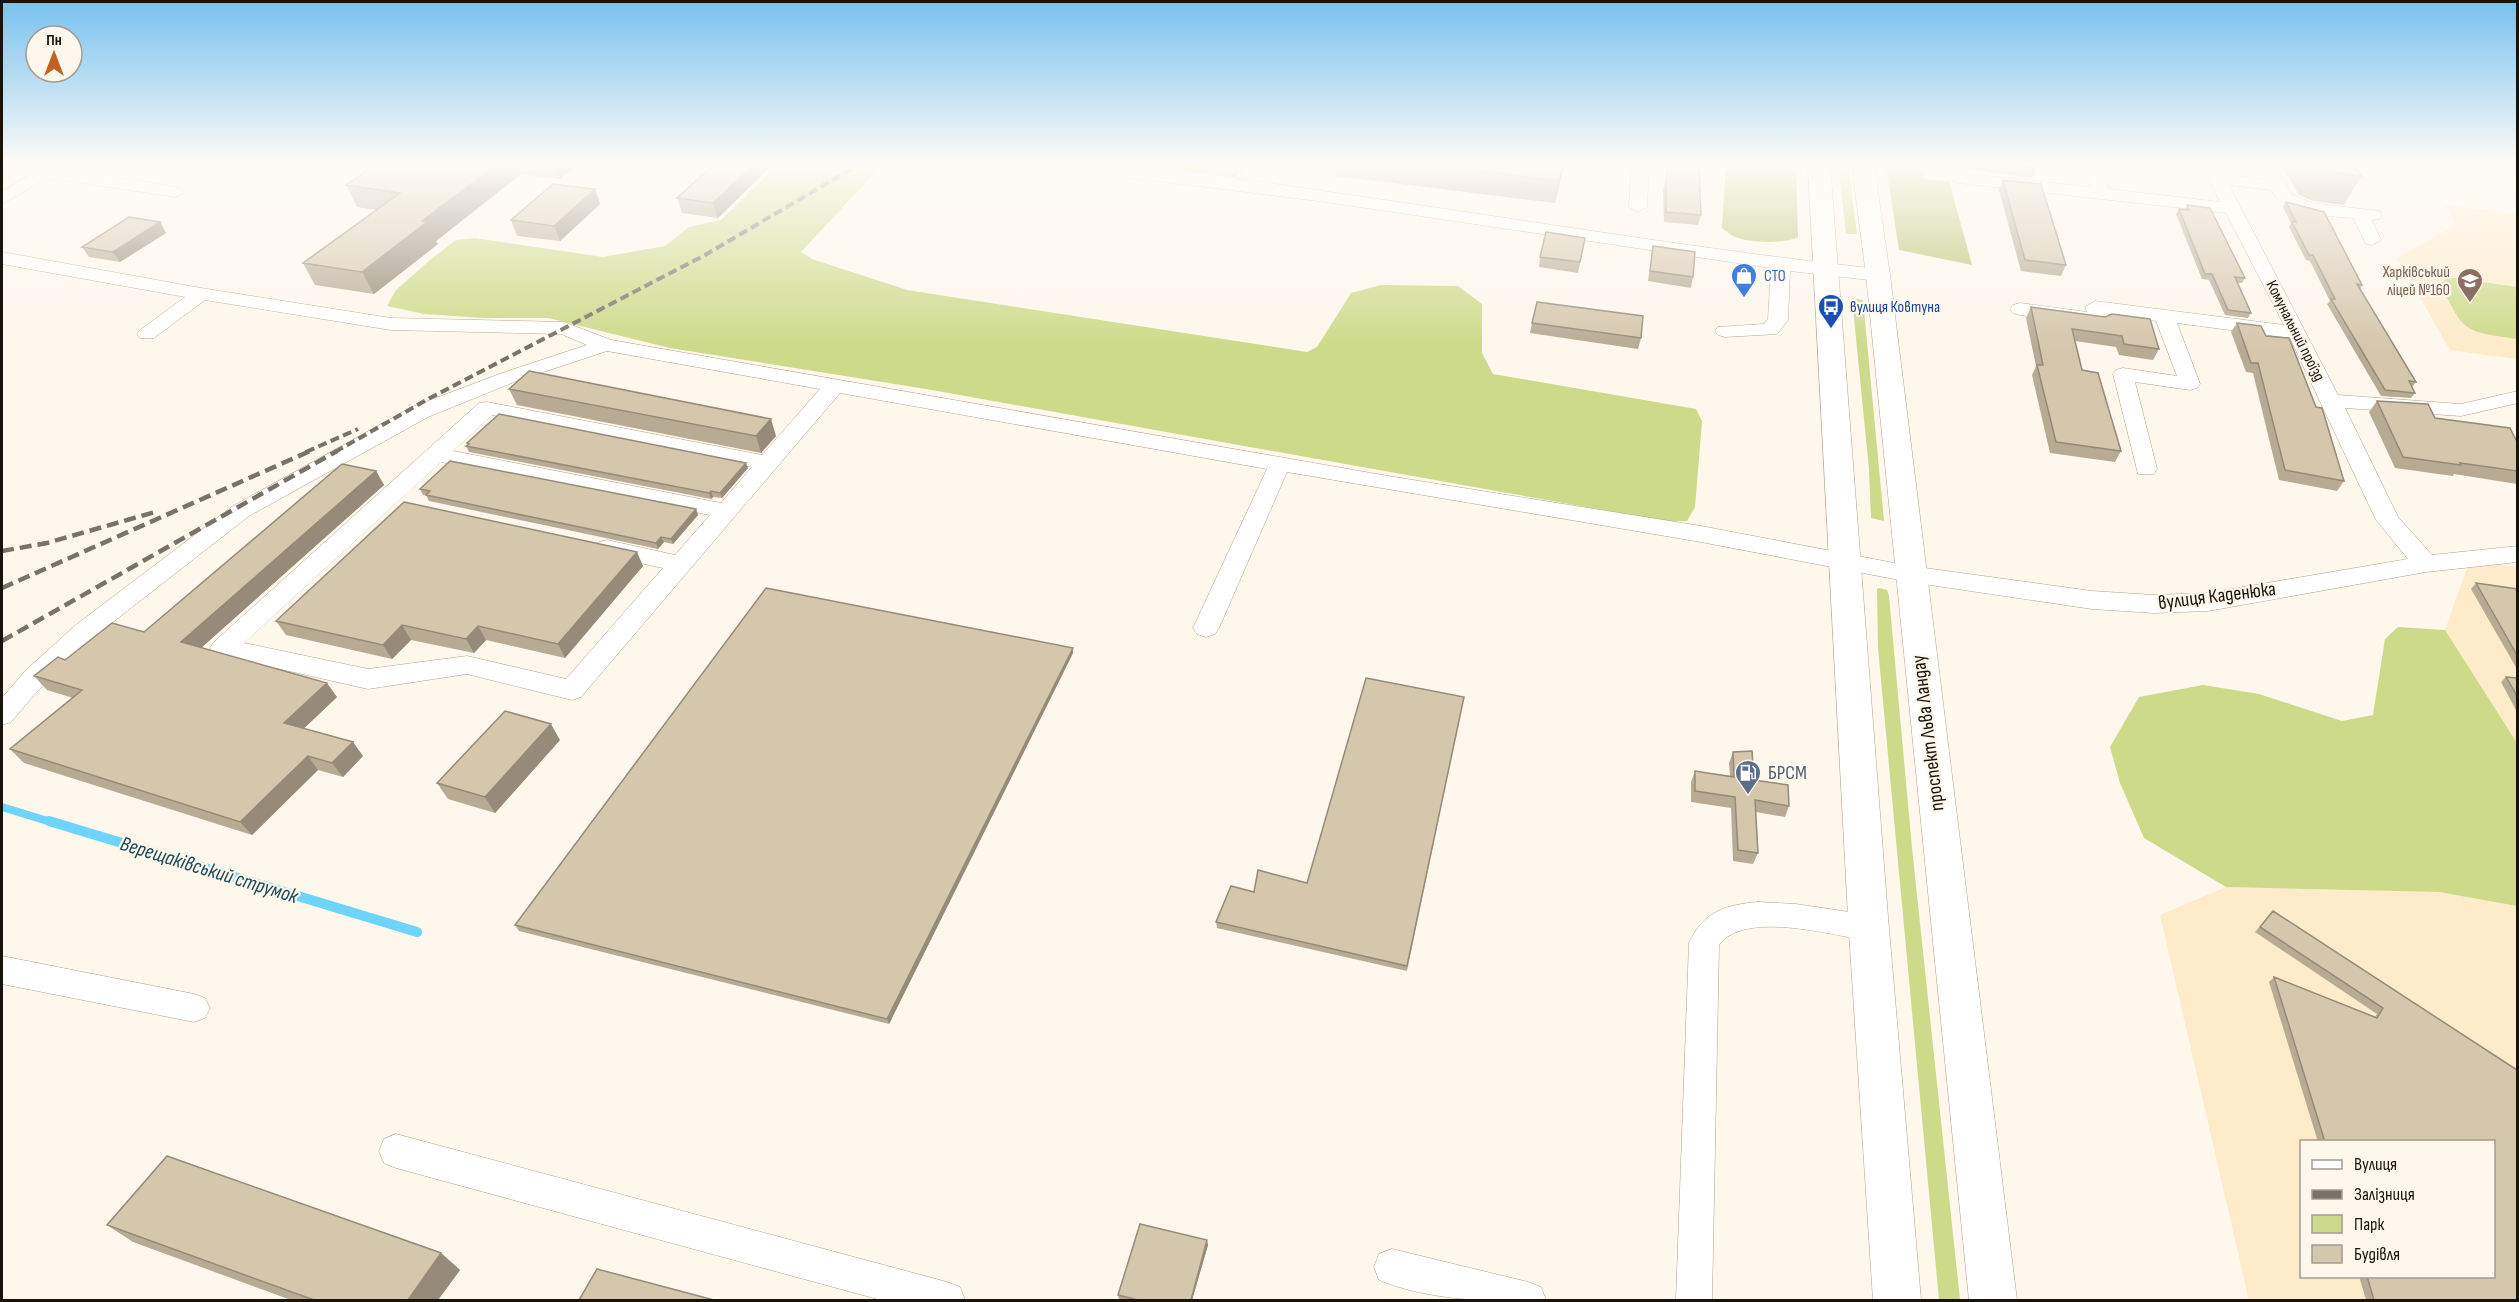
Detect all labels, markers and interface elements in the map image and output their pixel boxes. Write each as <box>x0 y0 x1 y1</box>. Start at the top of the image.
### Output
north arrow <box>24 24 84 84</box>
text: Пн <box>46 31 62 50</box>
shop icon: СТО <box>1729 261 1759 299</box>
place label: Харківський ліцей №160 <box>2382 263 2450 300</box>
school or university icon: Харківський ліцей №160 <box>2455 266 2485 304</box>
place label: СТО <box>1764 267 1786 286</box>
street label: Комунальний проїзд <box>2261 277 2329 385</box>
bus stop icon: вулиця Ковтуна <box>1816 292 1846 330</box>
place label: вулиця Ковтуна <box>1850 298 1940 317</box>
street label: вулиця Каденюка <box>2157 577 2277 615</box>
street label: проспект Льва Ландау <box>1906 653 1949 813</box>
fuel station icon: БРСМ <box>1733 758 1763 796</box>
place label: БРСМ <box>1768 761 1807 785</box>
water label: Верещаківський струмок <box>117 831 302 909</box>
legend <box>2300 1140 2495 1278</box>
text: Вулиця <box>2354 1154 2397 1175</box>
text: Залізниця <box>2354 1184 2415 1205</box>
text: Парк <box>2354 1214 2385 1235</box>
text: Будівля <box>2354 1244 2400 1265</box>

